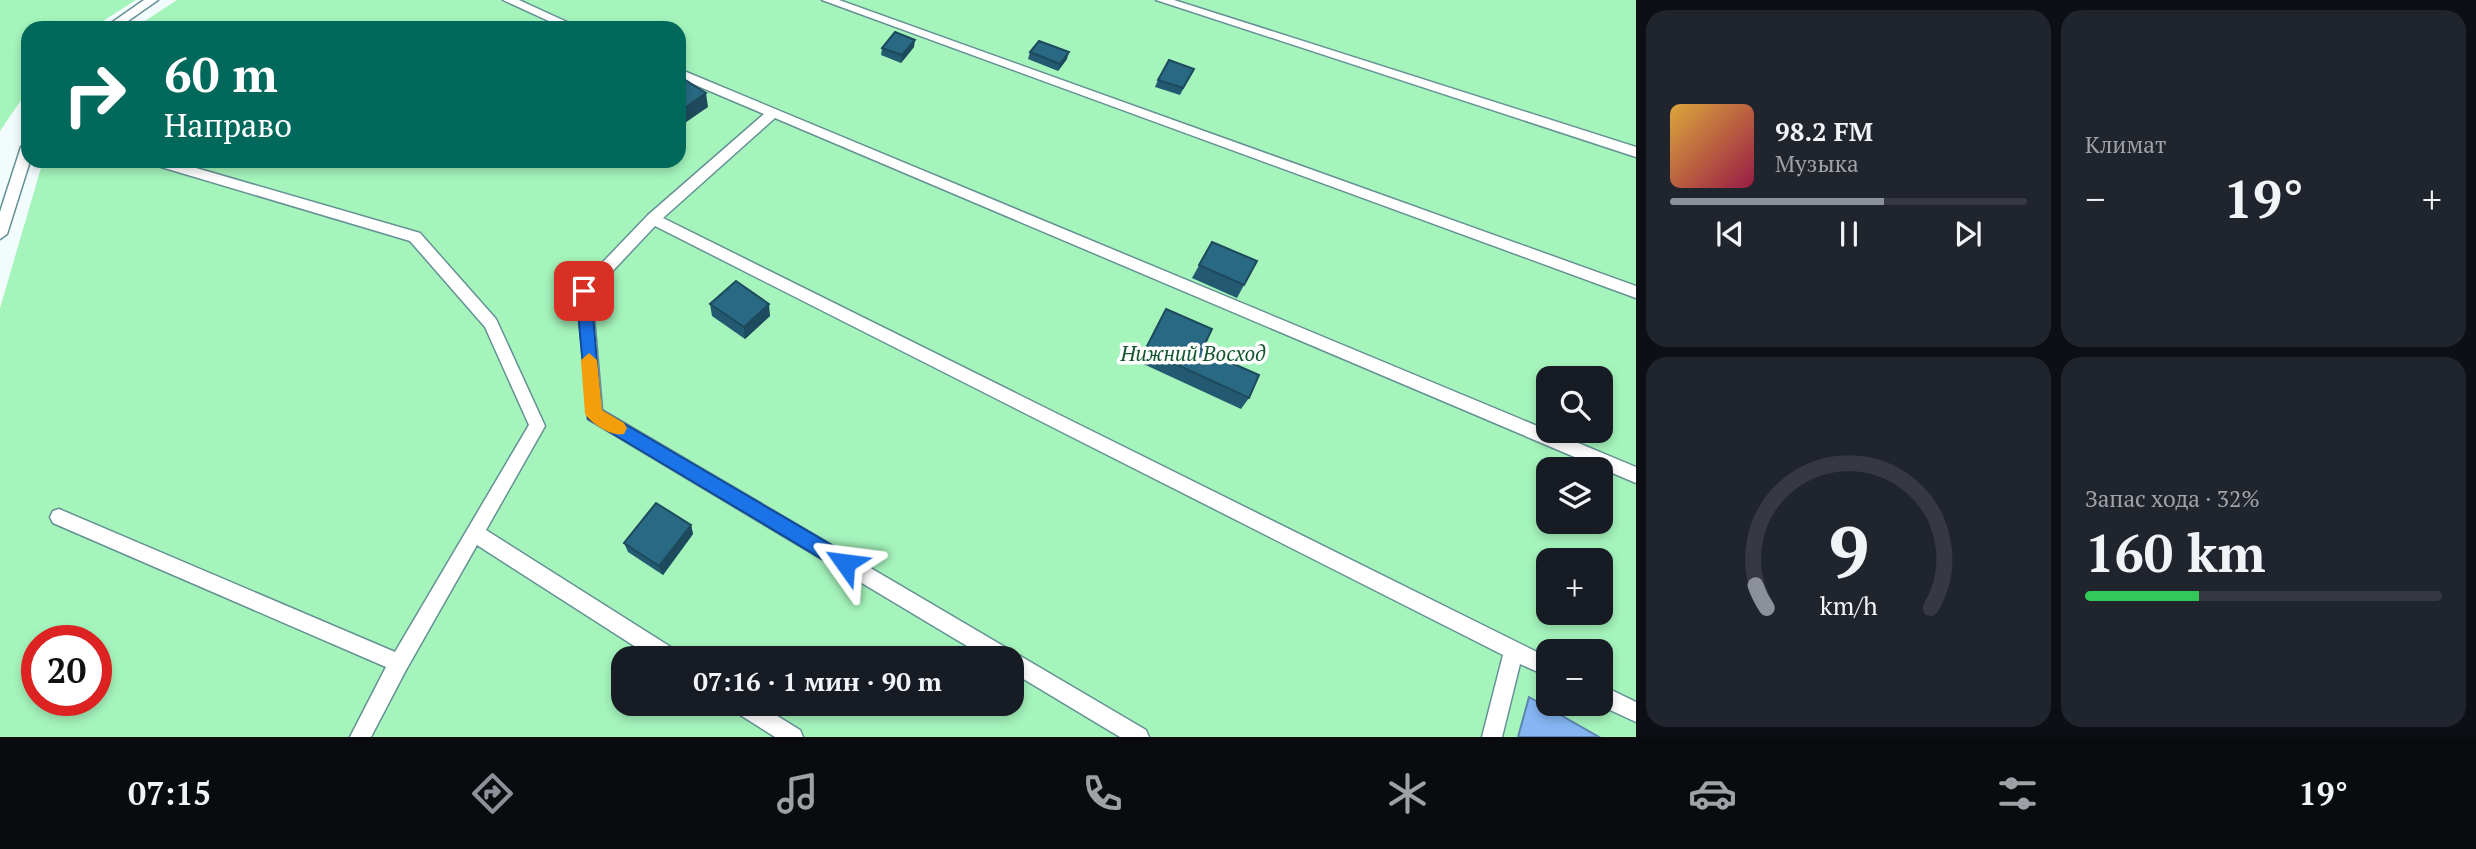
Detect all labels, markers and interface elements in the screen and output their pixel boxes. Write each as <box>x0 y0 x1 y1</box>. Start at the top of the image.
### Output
text: 60 m <box>164 41 278 106</box>
icon: right <box>49 49 140 140</box>
text: Направо <box>164 104 292 146</box>
text: 98.2 FM <box>1775 114 1873 148</box>
text: Климат <box>2085 129 2166 160</box>
text: Музыка <box>1775 148 1859 179</box>
text: 19° <box>2223 164 2304 233</box>
text: − <box>2085 174 2105 224</box>
text: + <box>2422 174 2442 224</box>
icon: previous <box>1711 215 1749 253</box>
icon: pause <box>1830 215 1868 253</box>
icon: next <box>1949 215 1987 253</box>
pin <box>554 261 614 321</box>
icon: arrive <box>565 272 603 310</box>
park label: Нижний Восход <box>1119 339 1266 367</box>
map controls <box>1536 366 1613 716</box>
button: search <box>1536 366 1613 443</box>
button: layers <box>1536 457 1613 534</box>
text: Запас хода · 32% <box>2085 483 2260 514</box>
text: 9 <box>1828 502 1869 599</box>
text: 160 km <box>2085 518 2266 587</box>
position arrow <box>808 526 882 600</box>
button: + <box>1536 548 1613 625</box>
text: km/h <box>1820 589 1878 622</box>
speed limit sign: 20 <box>21 625 112 716</box>
button: − <box>1536 639 1613 716</box>
text: 07:16 · 1 мин · 90 m <box>693 664 942 698</box>
icon: directions <box>468 769 517 818</box>
icon: music <box>773 769 822 818</box>
icon: phone <box>1078 769 1127 818</box>
icon: climate <box>1383 769 1432 818</box>
icon: car <box>1688 769 1737 818</box>
icon: filters <box>1993 769 2042 818</box>
text: 07:15 <box>128 772 211 814</box>
text: 19° <box>2298 772 2348 814</box>

